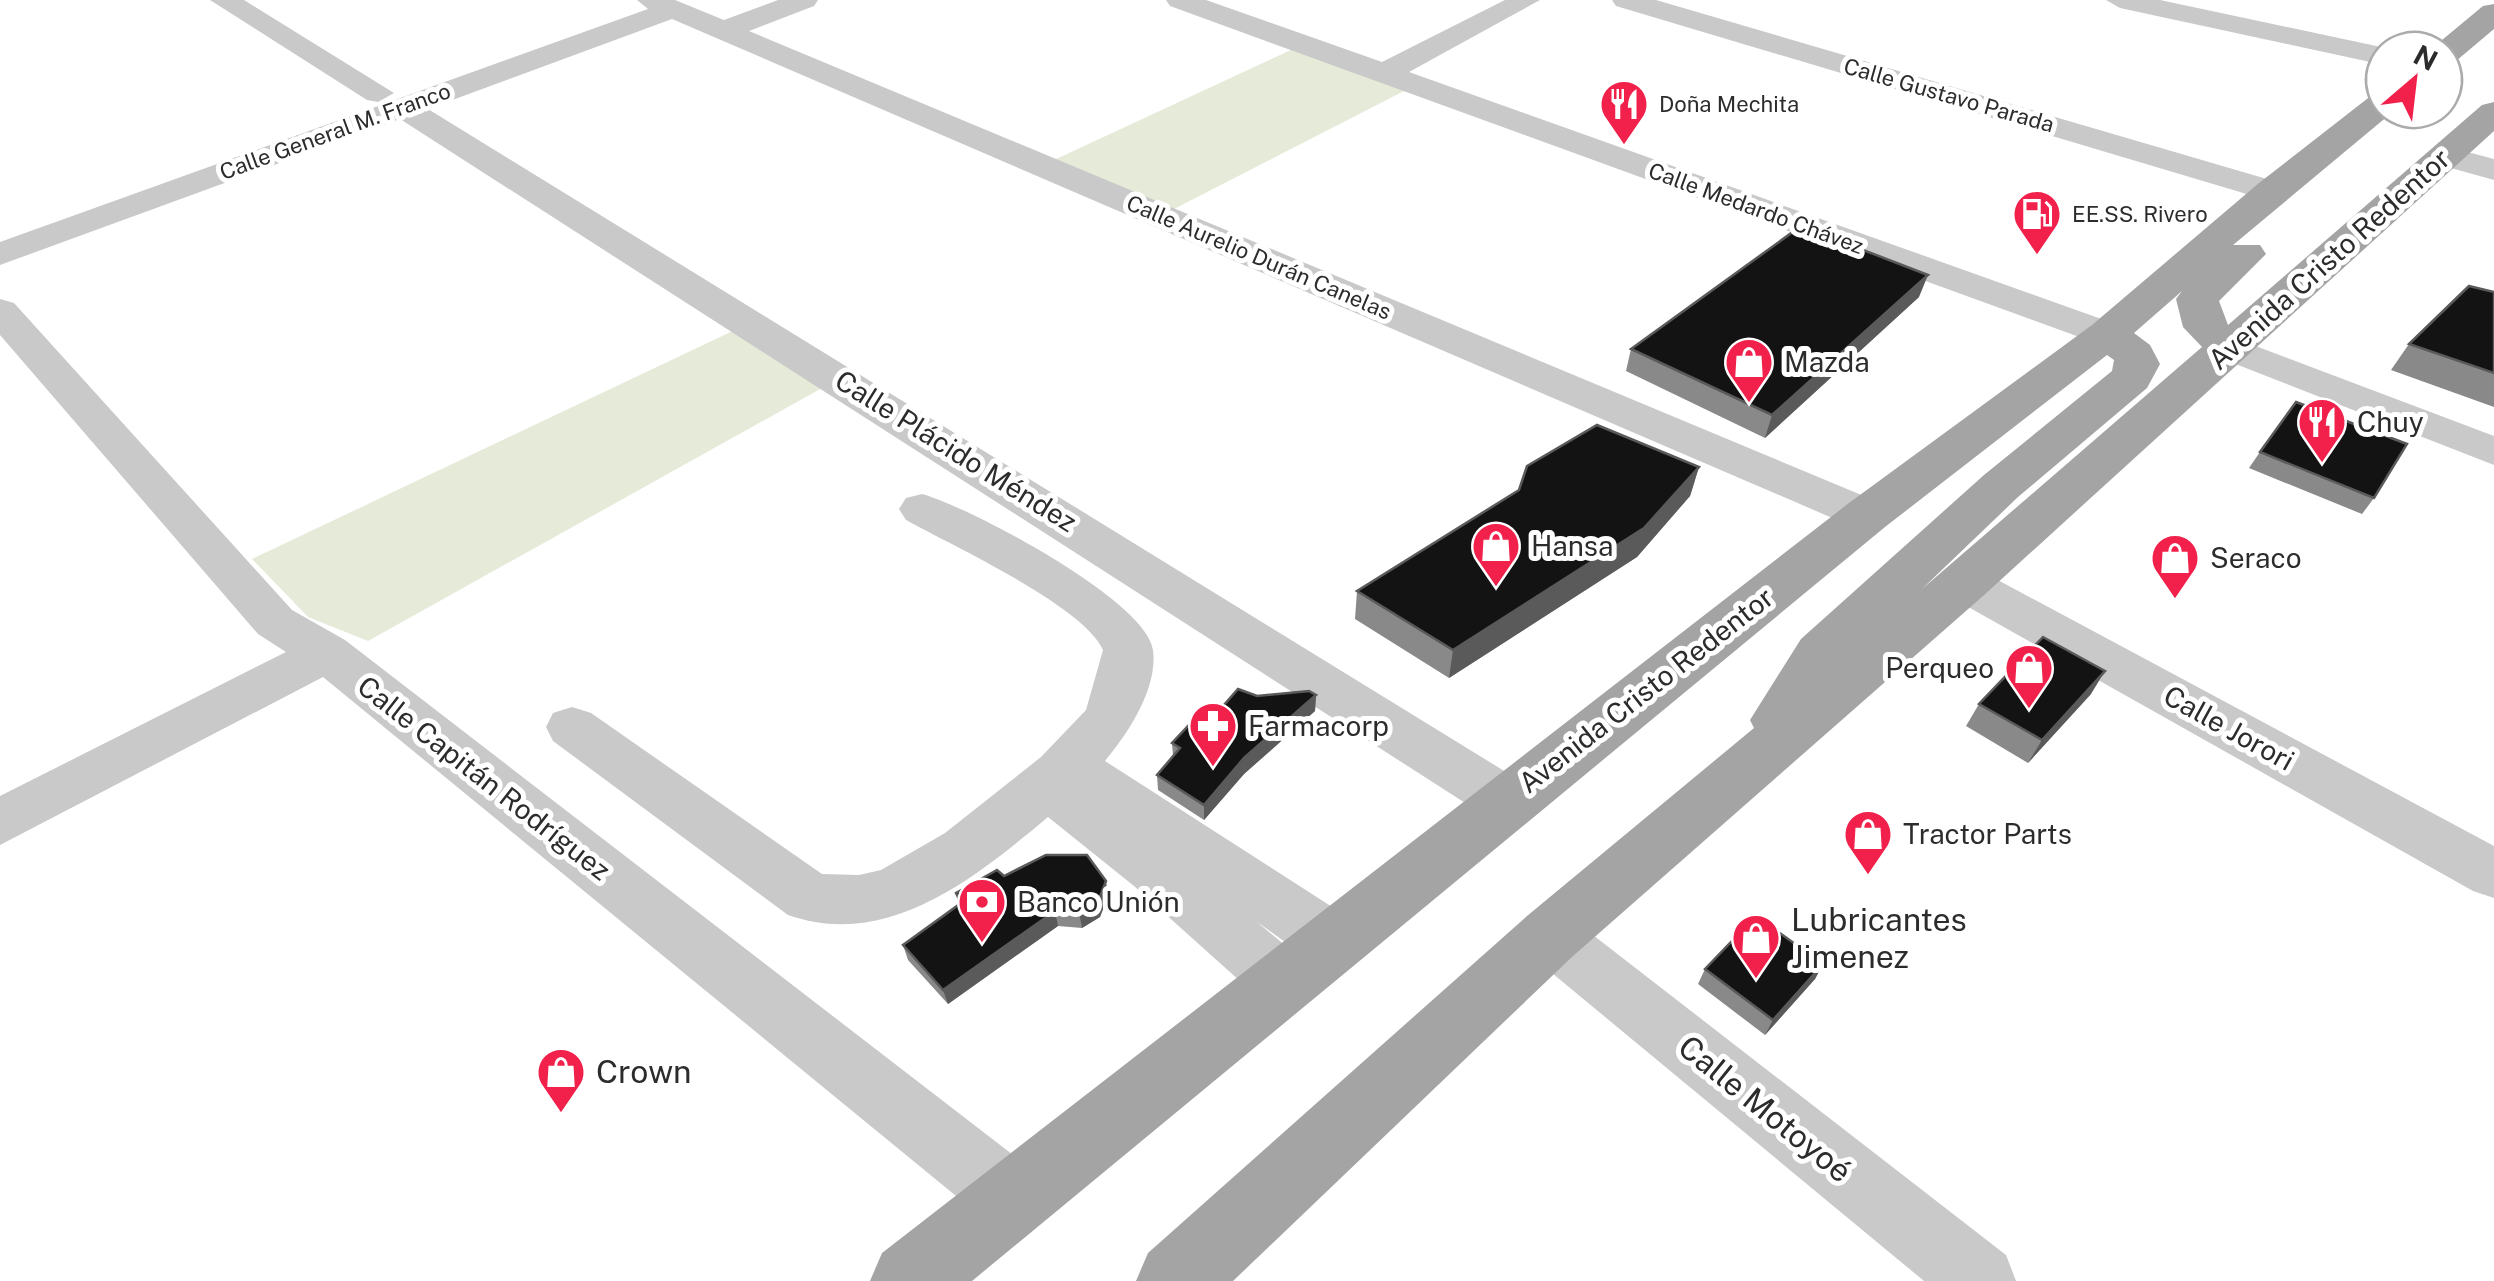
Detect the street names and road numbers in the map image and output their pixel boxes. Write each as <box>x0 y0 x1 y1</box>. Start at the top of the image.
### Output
street label: Calle Gustavo Parada <box>1841 53 2057 137</box>
street label: Calle General M. Franco <box>216 77 454 185</box>
street label: Avenida Cristo Redentor <box>2201 141 2456 376</box>
street label: Calle Medardo Chávez <box>1645 157 1867 259</box>
street label: Calle Aurelio Durán Canelas <box>1123 189 1395 325</box>
street label: Calle Plácido Méndez <box>830 363 1083 538</box>
street label: Avenida Cristo Redentor <box>1512 580 1779 799</box>
street label: Calle Capitán Rodríguez <box>351 669 617 886</box>
street label: Calle Jorori <box>2158 678 2300 777</box>
street label: Calle Motoyoé <box>1671 1028 1859 1190</box>

